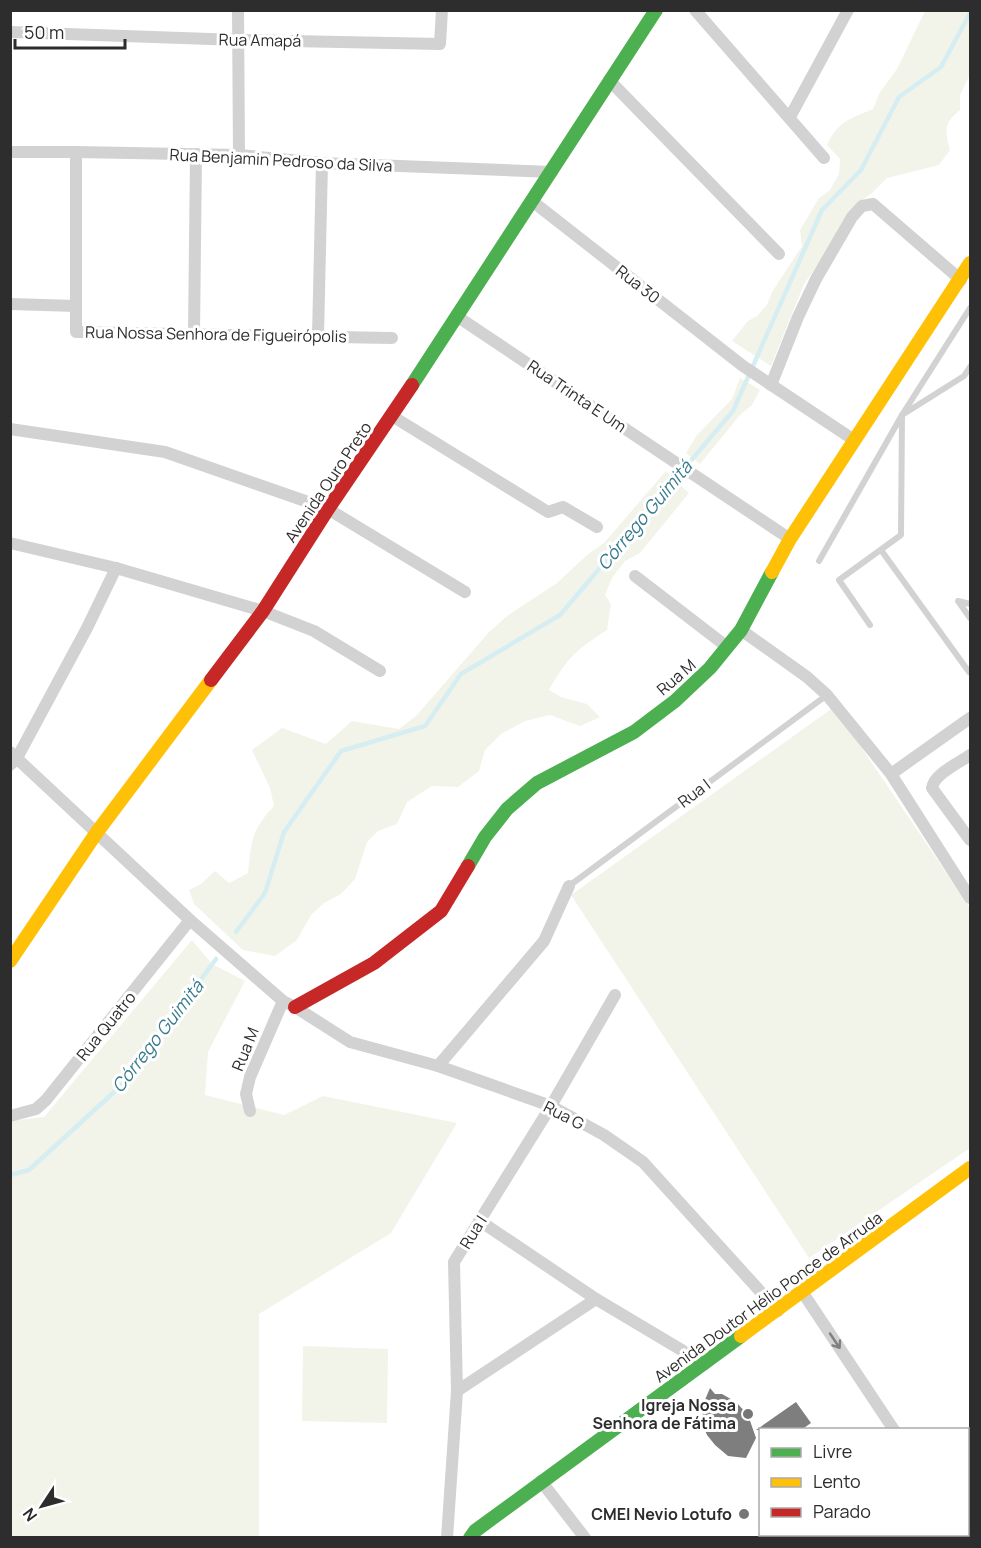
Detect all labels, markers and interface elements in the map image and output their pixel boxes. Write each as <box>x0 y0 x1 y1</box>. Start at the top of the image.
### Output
scale bar <box>15 12 124 50</box>
text: 50 m <box>24 20 64 44</box>
street label: Rua Amapá <box>218 28 302 52</box>
street label: Rua Benjamin Pedroso da Silva <box>169 143 393 177</box>
street label: Rua 30 <box>611 260 665 308</box>
street label: Rua Nossa Senhora de Figueirópolis <box>85 321 347 347</box>
street label: Rua Trinta E Um <box>523 355 631 437</box>
street label: Avenida Ouro Preto <box>280 417 376 547</box>
water label: Córrego Guimitá <box>591 454 698 575</box>
street label: Rua M <box>652 654 700 700</box>
street label: Rua I <box>673 774 715 812</box>
water label: Córrego Guimitá <box>106 974 209 1097</box>
street label: Rua Quatro <box>71 987 141 1065</box>
street label: Rua M <box>226 1024 264 1074</box>
street label: Rua G <box>540 1095 588 1135</box>
street label: Avenida Doutor Hélio Ponce de Arruda <box>649 1207 887 1387</box>
street label: Rua I <box>454 1211 492 1253</box>
one-way arrow <box>830 1332 842 1349</box>
place label: Igreja Nossa Senhora de Fátima <box>593 1394 736 1434</box>
marker: Igreja Nossa Senhora de Fátima <box>741 1407 755 1421</box>
legend <box>759 1428 969 1536</box>
text: Livre <box>813 1439 852 1463</box>
text: Lento <box>813 1469 861 1493</box>
north arrow <box>12 1476 72 1536</box>
text: Parado <box>813 1499 871 1523</box>
place label: CMEI Nevio Lotufo <box>591 1503 732 1525</box>
text: N <box>18 1504 42 1526</box>
marker: CMEI Nevio Lotufo <box>737 1507 751 1521</box>

